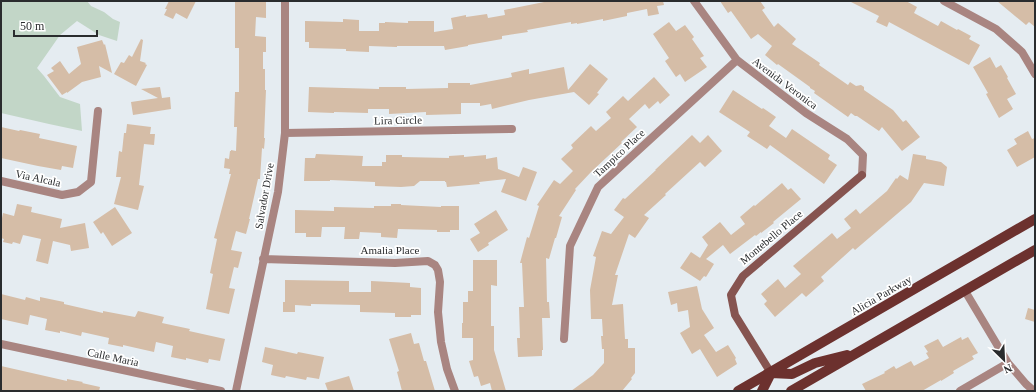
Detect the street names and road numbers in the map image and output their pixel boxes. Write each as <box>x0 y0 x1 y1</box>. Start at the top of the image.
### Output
street label: Avenida Veronica <box>750 55 820 111</box>
street label: Lira Circle <box>374 114 422 126</box>
street label: Tampico Place <box>591 126 647 180</box>
street label: Salvador Drive <box>252 162 276 230</box>
street label: Via Alcala <box>14 167 62 189</box>
street label: Montebello Place <box>738 207 805 266</box>
street label: Amalia Place <box>361 244 420 256</box>
street label: Alicia Parkway <box>849 273 914 317</box>
street label: Calle Maria <box>86 346 140 368</box>

